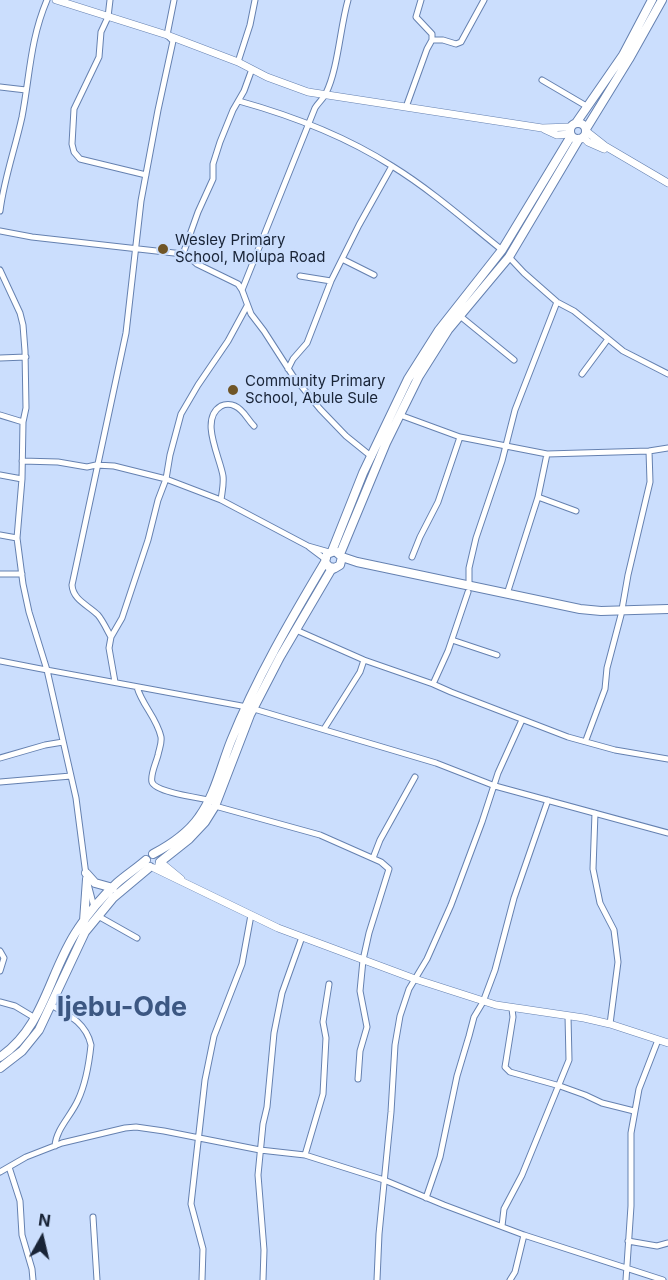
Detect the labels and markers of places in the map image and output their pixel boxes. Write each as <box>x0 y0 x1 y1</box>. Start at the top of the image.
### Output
place label: Wesley Primary School, Molupa Road <box>175 231 325 266</box>
marker: Wesley Primary School, Molupa Road <box>156 242 170 256</box>
place label: Community Primary School, Abule Sule <box>245 372 385 407</box>
marker: Community Primary School, Abule Sule <box>226 383 240 397</box>

